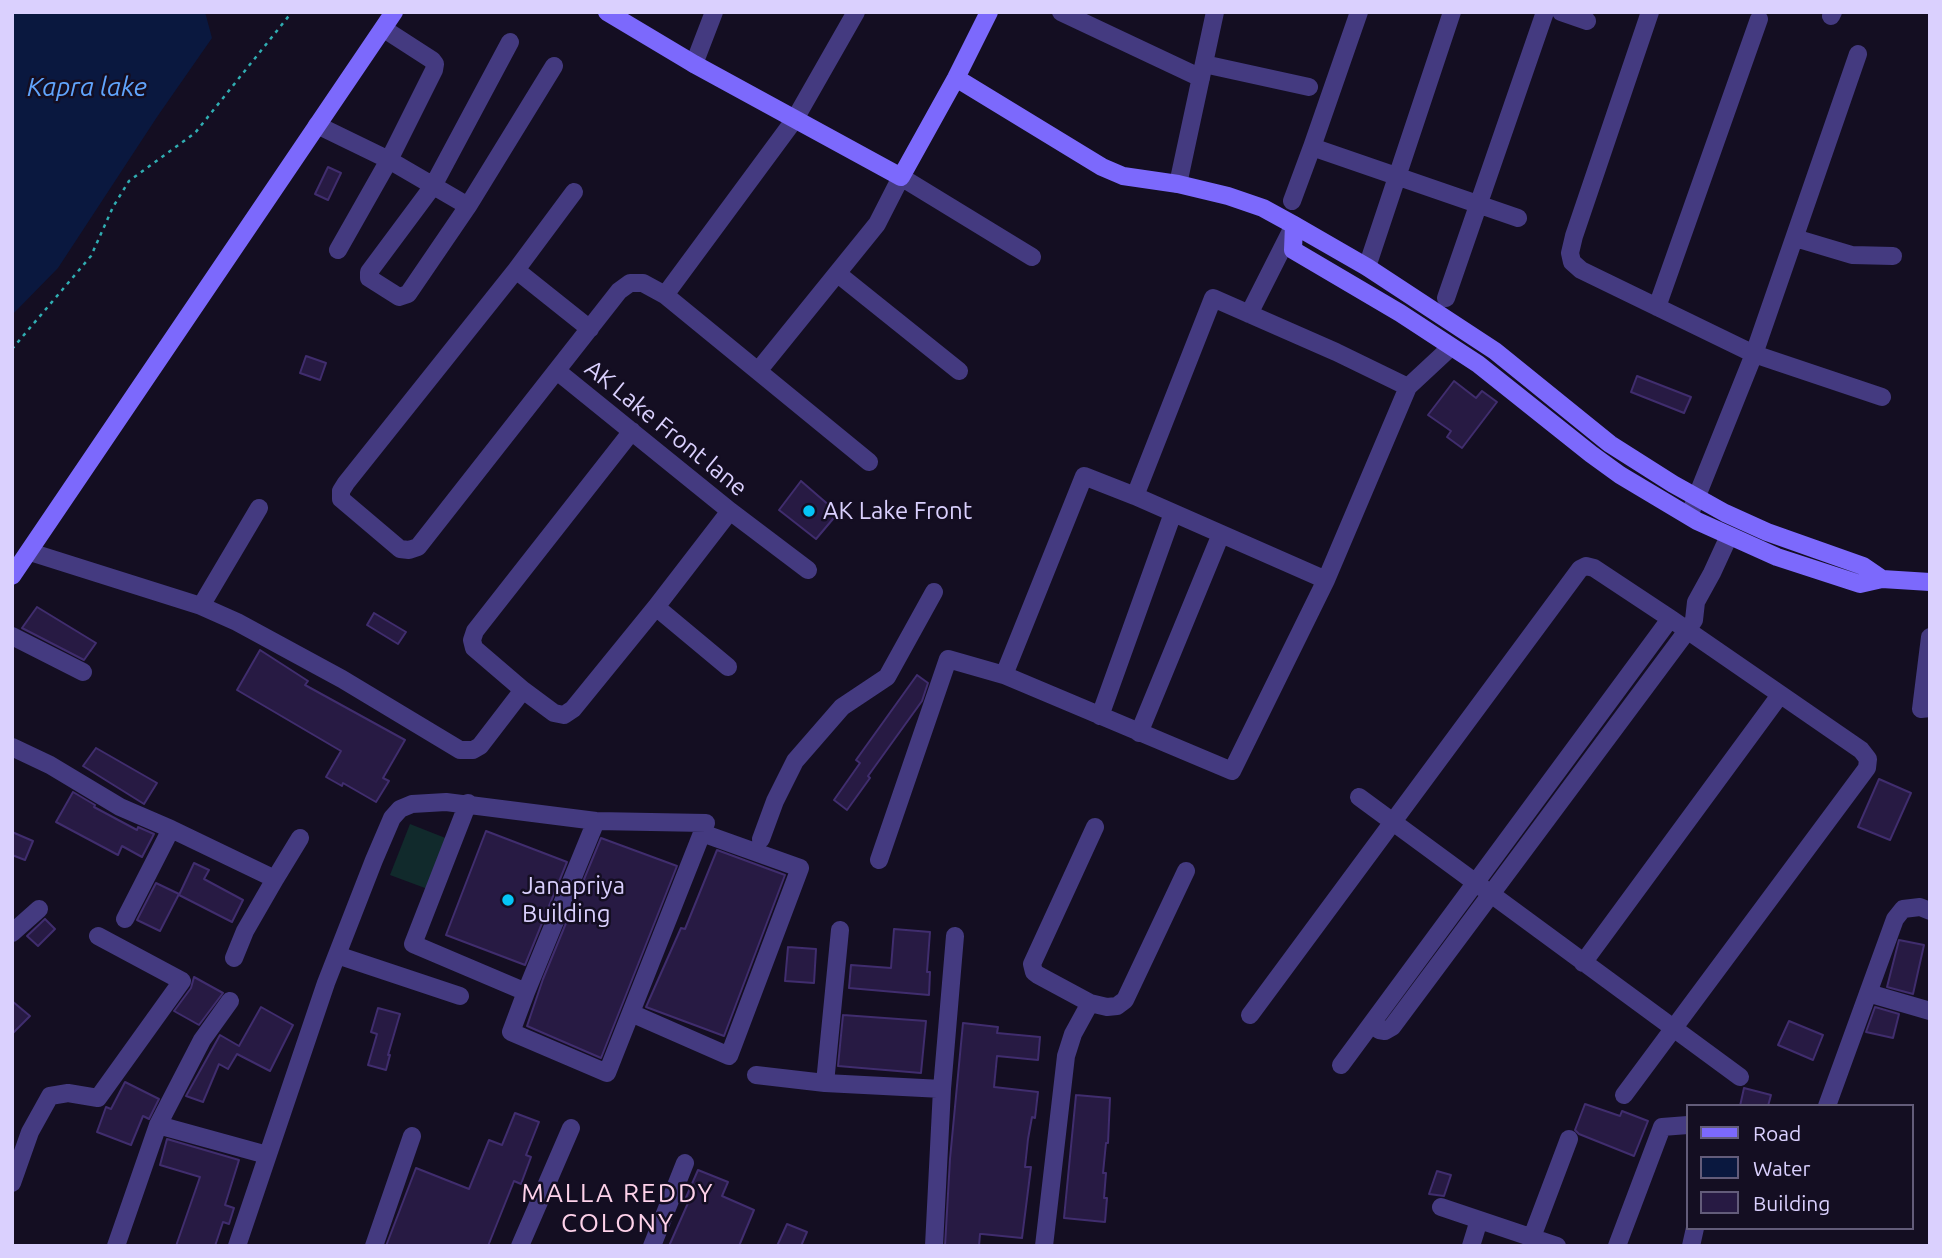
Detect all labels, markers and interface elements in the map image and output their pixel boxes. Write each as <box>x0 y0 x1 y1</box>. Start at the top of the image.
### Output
water label: Kapra lake <box>27 71 147 103</box>
street label: AK Lake Front lane <box>579 354 753 502</box>
place label: AK Lake Front <box>823 497 972 525</box>
marker: AK Lake Front <box>801 503 817 519</box>
place label: Janapriya Building <box>522 872 625 928</box>
marker: Janapriya Building <box>500 892 516 908</box>
legend <box>1686 1104 1914 1230</box>
text: Road <box>1753 1121 1801 1145</box>
text: Water <box>1753 1156 1811 1180</box>
district label: MALLA REDDY COLONY <box>523 1177 713 1238</box>
text: Building <box>1753 1191 1830 1215</box>

